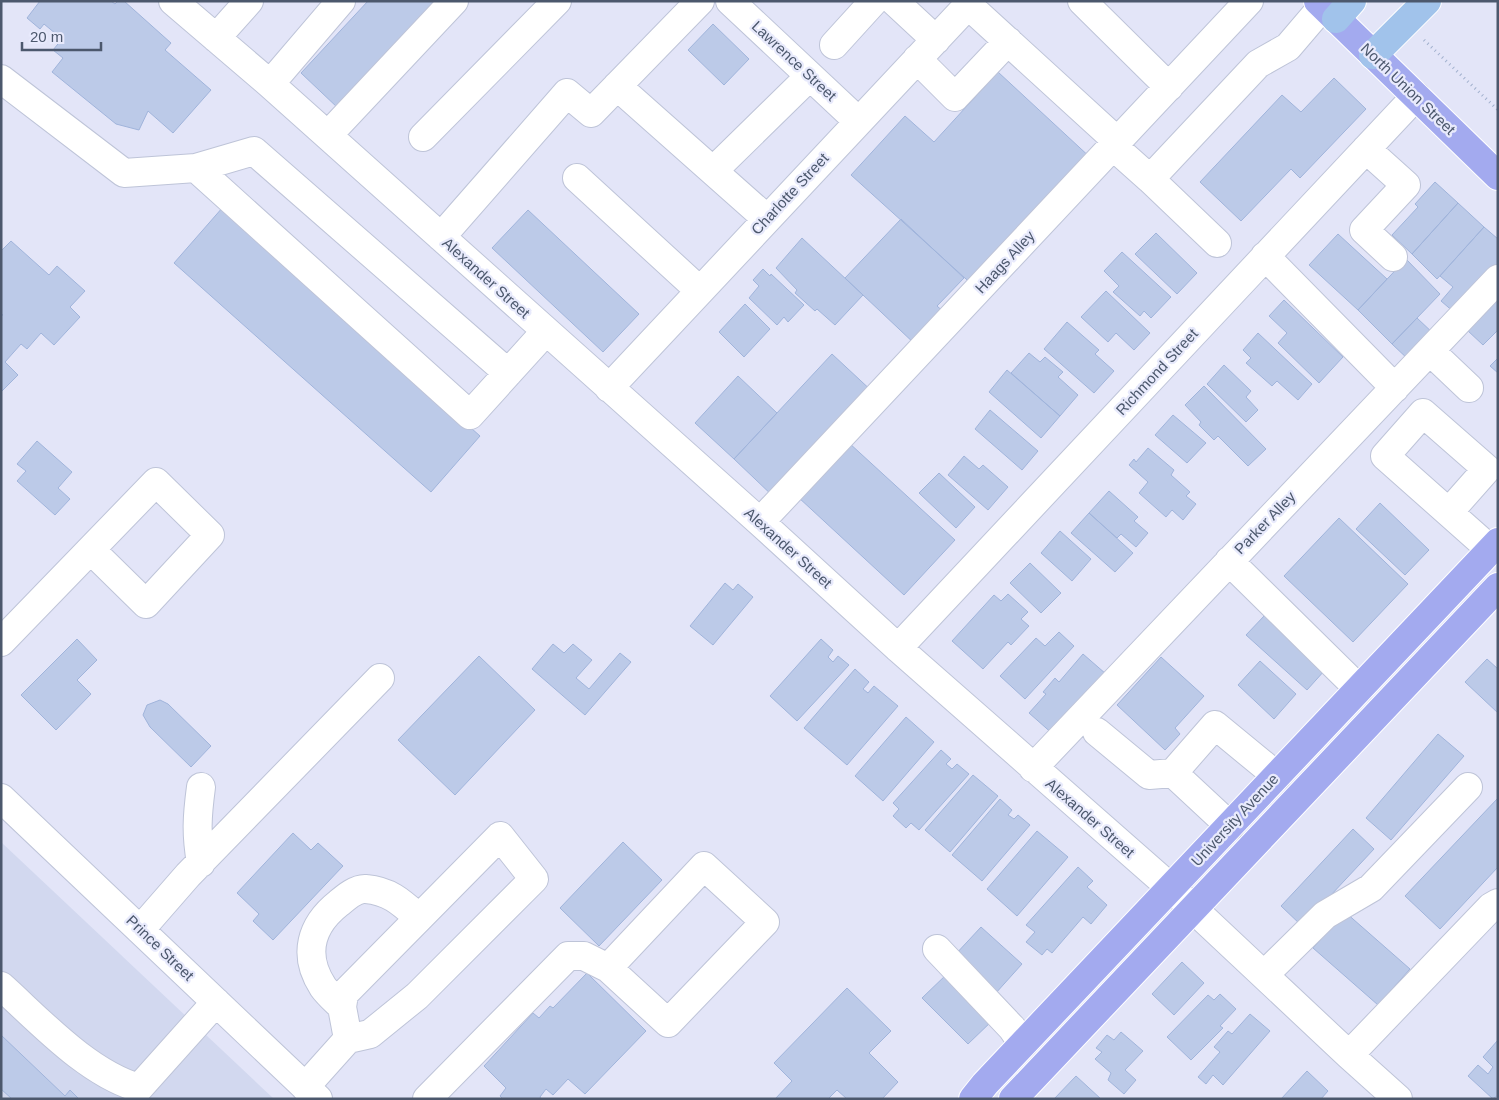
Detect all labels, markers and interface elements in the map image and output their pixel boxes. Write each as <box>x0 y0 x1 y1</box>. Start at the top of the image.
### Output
street label: Lawrence Street <box>749 17 841 105</box>
scale bar <box>22 20 101 52</box>
text: 20 m <box>30 28 63 45</box>
street label: North Union Street <box>1358 39 1460 138</box>
street label: Charlotte Street <box>748 149 832 238</box>
street label: Haags Alley <box>971 227 1038 296</box>
street label: Alexander Street <box>439 234 534 322</box>
street label: Richmond Street <box>1112 324 1202 418</box>
street label: Parker Alley <box>1231 488 1299 557</box>
street label: Alexander Street <box>741 504 836 592</box>
street label: University Avenue <box>1188 770 1282 869</box>
street label: Alexander Street <box>1043 775 1139 861</box>
street label: Prince Street <box>123 911 198 984</box>

